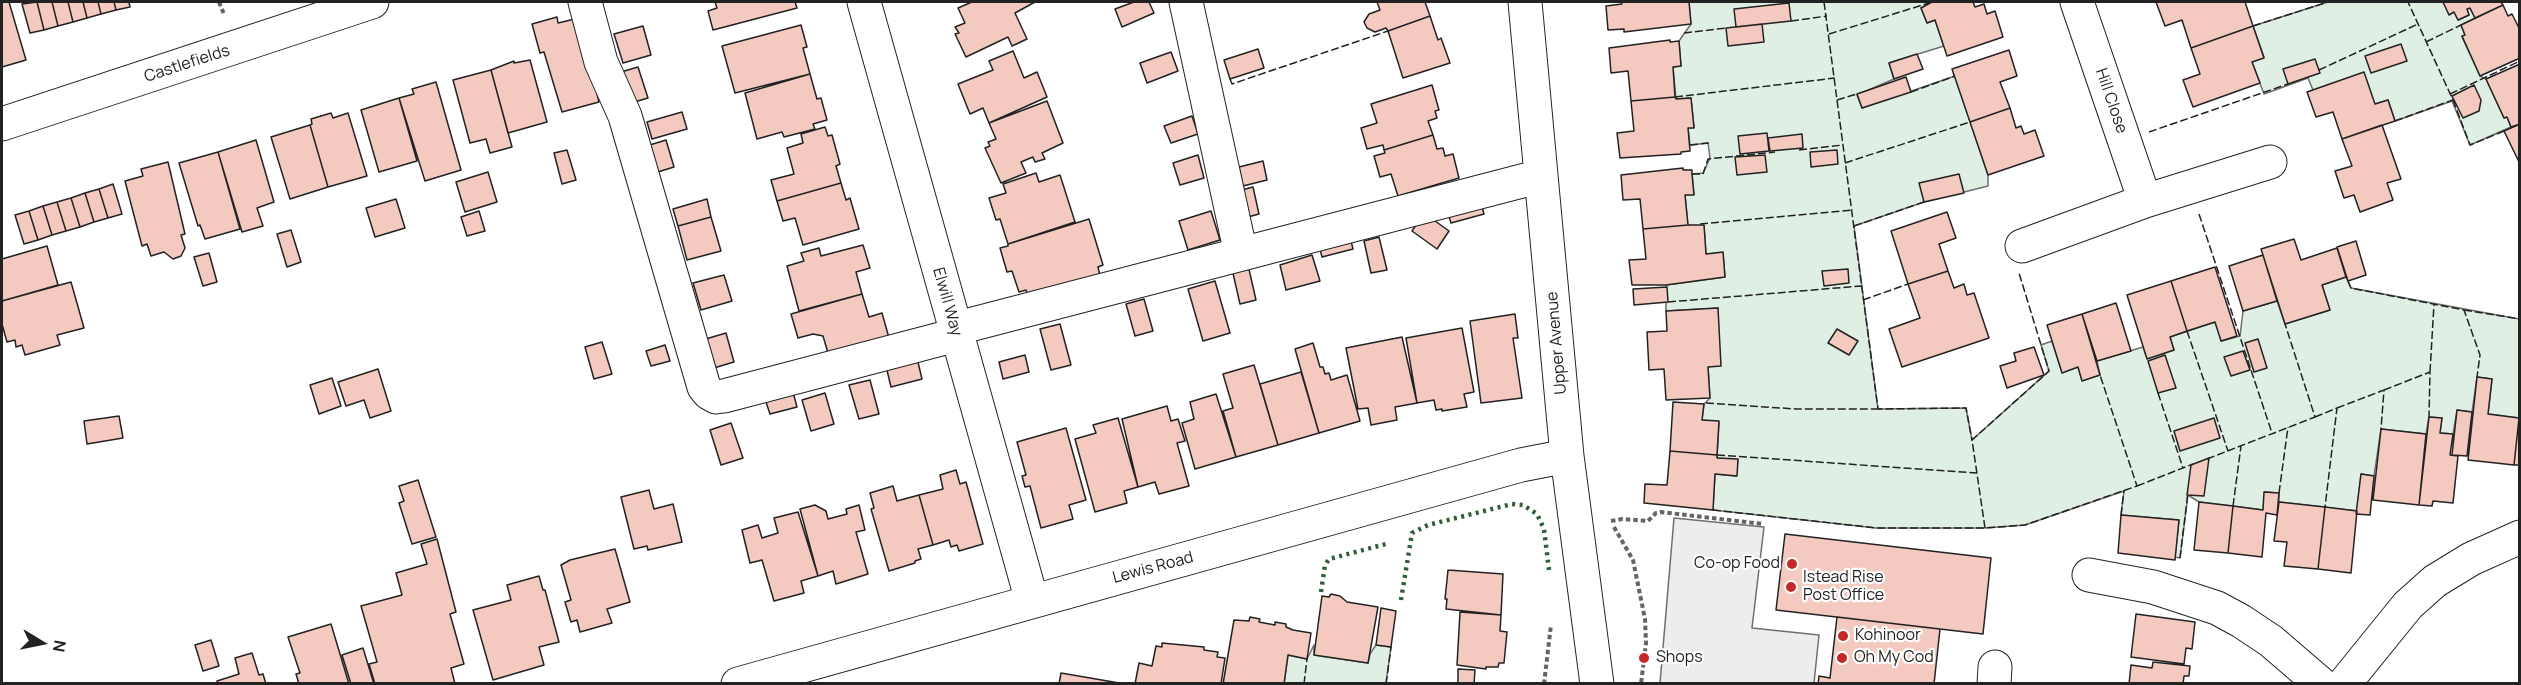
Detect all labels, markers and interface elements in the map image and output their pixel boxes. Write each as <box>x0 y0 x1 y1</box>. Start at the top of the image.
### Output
street label: Castlefields <box>142 41 232 87</box>
street label: Hill Close <box>2091 66 2131 136</box>
street label: Elwill Way <box>928 265 966 339</box>
street label: Upper Avenue <box>1543 291 1571 395</box>
street label: Lewis Road <box>1111 548 1195 588</box>
place label: Co-op Food <box>1694 554 1780 574</box>
marker: Co-op Food <box>1785 557 1799 571</box>
place label: Istead Rise Post Office <box>1803 568 1884 606</box>
marker: Istead Rise Post Office <box>1784 580 1798 594</box>
north arrow <box>12 613 72 673</box>
place label: Kohinoor <box>1855 626 1921 646</box>
marker: Kohinoor <box>1836 629 1850 643</box>
text: N <box>48 639 72 654</box>
place label: Shops <box>1656 648 1703 668</box>
place label: Oh My Cod <box>1854 648 1934 668</box>
marker: Shops <box>1637 651 1651 665</box>
marker: Oh My Cod <box>1835 651 1849 665</box>

